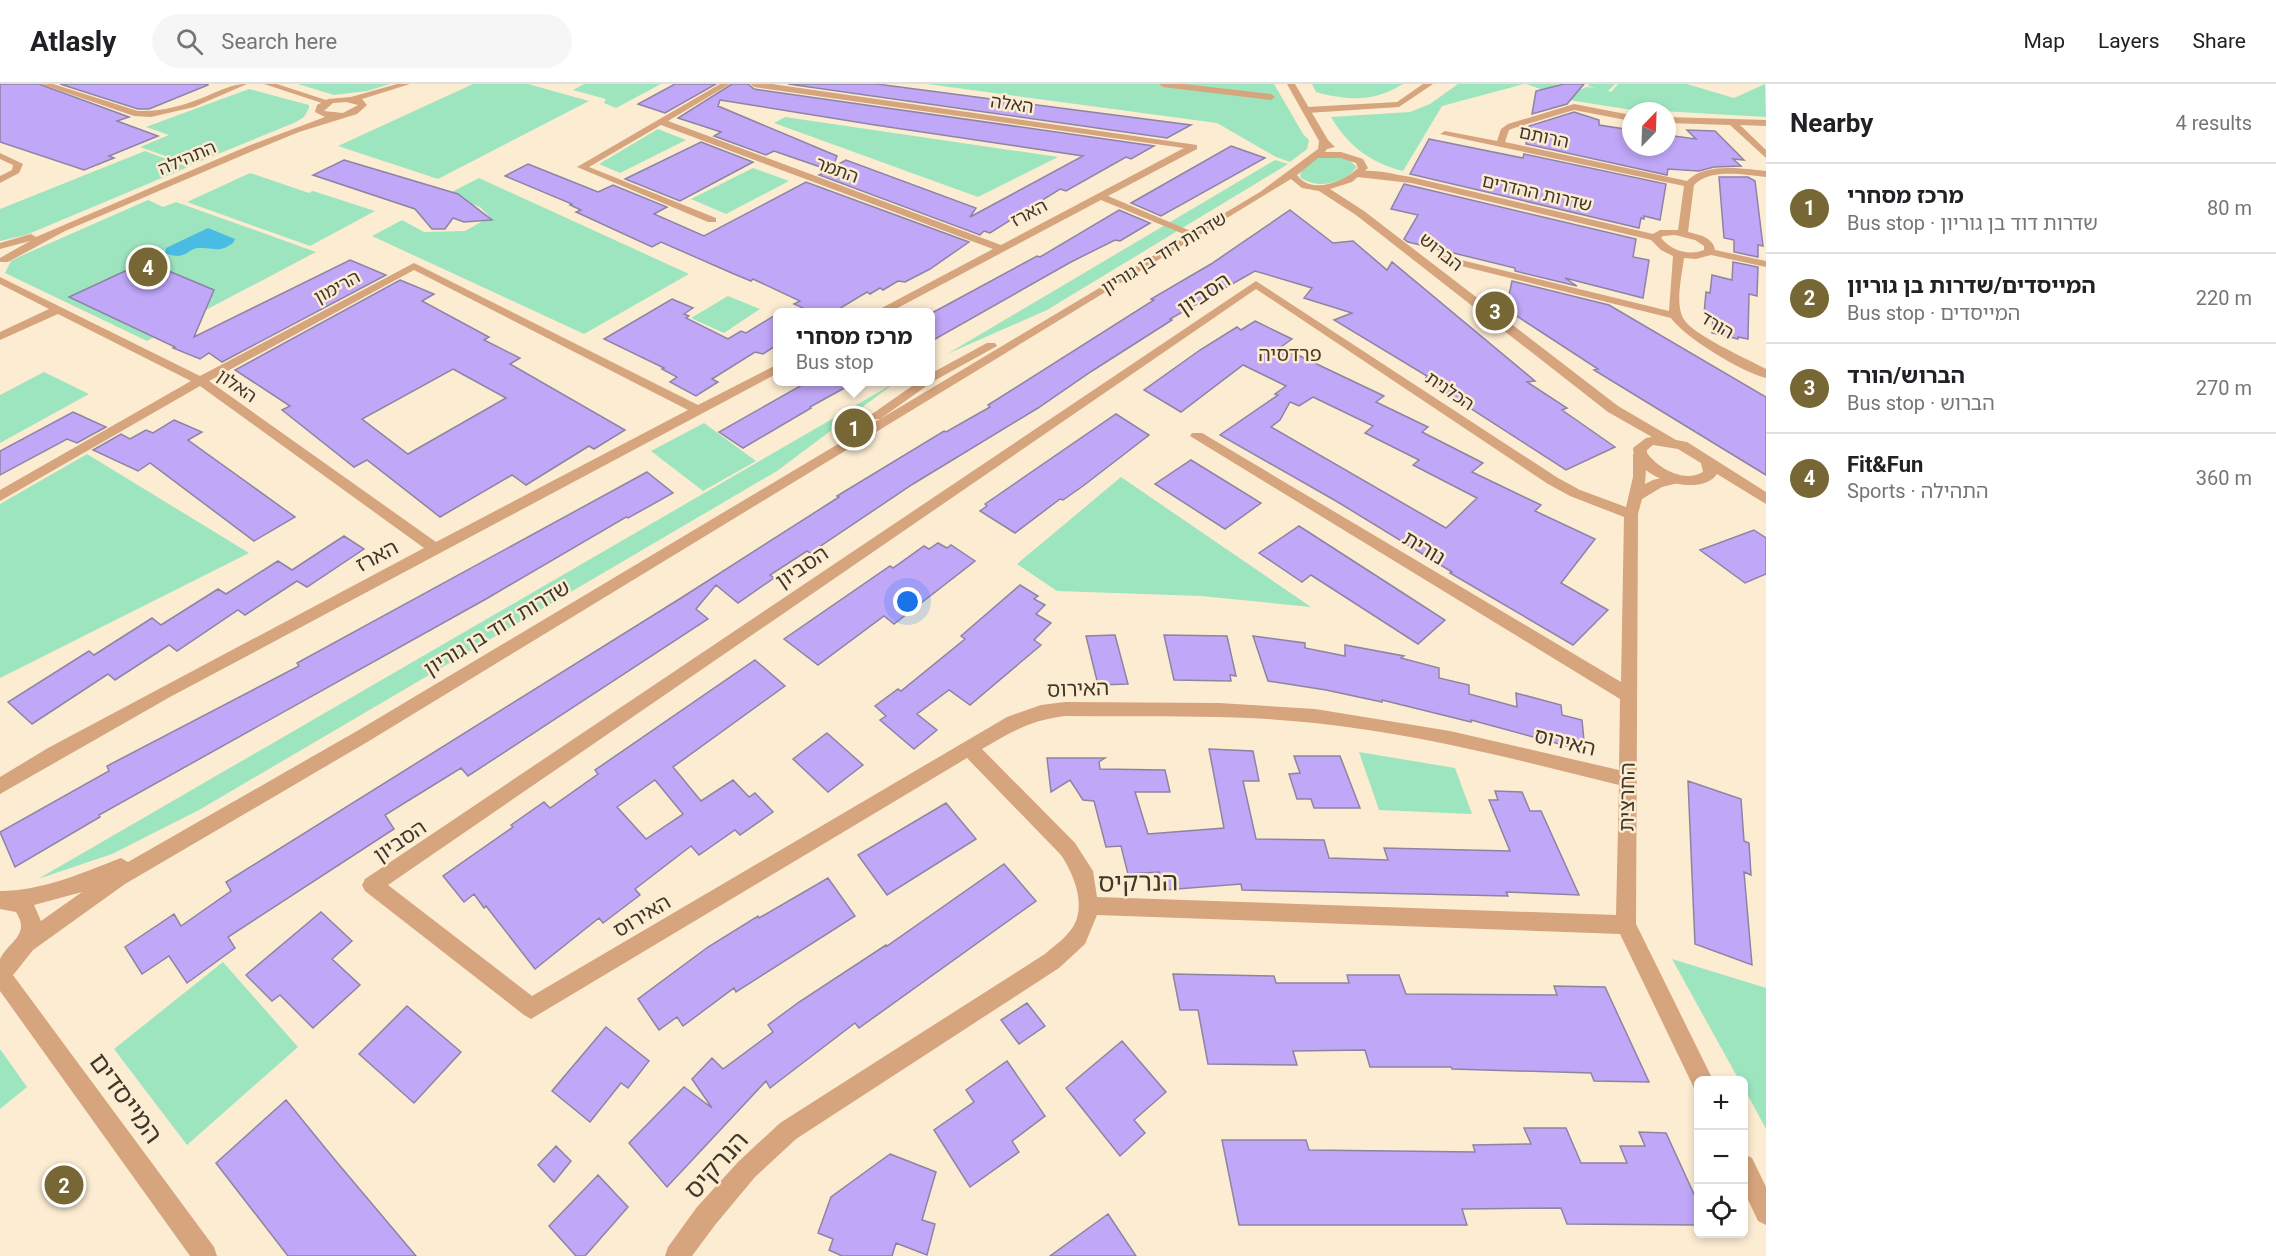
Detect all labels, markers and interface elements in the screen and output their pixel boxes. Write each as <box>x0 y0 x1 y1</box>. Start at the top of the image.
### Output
search box <box>152 14 572 68</box>
text: Atlasly <box>30 25 116 58</box>
icon: search <box>173 25 206 58</box>
text: Search here <box>221 29 337 54</box>
text: Map <box>2023 29 2065 53</box>
text: Layers <box>2098 29 2159 53</box>
text: Share <box>2192 29 2246 53</box>
street label: האלה <box>989 90 1035 117</box>
north arrow <box>1622 102 1676 156</box>
text: Nearby <box>1790 108 1873 138</box>
text: 4 results <box>2176 111 2252 135</box>
street label: הרותם <box>1517 121 1571 152</box>
street label: התהילה <box>155 136 219 179</box>
street label: התמר <box>813 152 862 187</box>
street label: שדרות ההדרים <box>1480 170 1594 215</box>
text: מרכז מסחרי <box>1847 183 1964 208</box>
street label: הארז <box>1007 194 1050 231</box>
text: 1 <box>1804 196 1815 220</box>
text: 80 m <box>2207 196 2252 220</box>
street label: שדרות דוד בן גוריון <box>1097 207 1230 298</box>
text: Bus stop · שדרות דוד בן גוריון <box>1847 211 2098 235</box>
street label: הברוש <box>1415 228 1467 275</box>
pin: 4 <box>128 244 168 290</box>
street label: הרימון <box>310 266 363 307</box>
street label: הסביון <box>1173 268 1235 320</box>
text: המייסדים/שדרות בן גוריון <box>1847 273 2096 298</box>
text: 2 <box>1804 286 1815 310</box>
text: 220 m <box>2196 286 2252 310</box>
pin: 3 <box>1476 288 1514 334</box>
text: Bus stop · המייסדים <box>1847 301 2020 325</box>
street label: הורד <box>1697 306 1738 343</box>
popup <box>773 308 935 386</box>
text: מרכז מסחרי <box>796 324 912 349</box>
district label: פרדסיה <box>1258 342 1322 366</box>
text: Bus stop <box>796 350 874 374</box>
text: הברוש/הורד <box>1847 363 1965 388</box>
street label: האלון <box>214 365 261 407</box>
street label: הכלנית <box>1422 367 1478 414</box>
text: 3 <box>1804 376 1815 400</box>
text: 270 m <box>2196 376 2252 400</box>
text: Bus stop · הברוש <box>1847 391 1995 415</box>
pin: 1 <box>834 406 874 450</box>
text: Fit&Fun <box>1847 452 1923 477</box>
text: 4 <box>1804 466 1815 490</box>
text: 360 m <box>2196 466 2252 490</box>
text: Sports · התהילה <box>1847 479 1988 503</box>
street label: נורית <box>1398 526 1450 570</box>
street label: הארז <box>352 535 402 577</box>
street label: הסביון <box>771 541 833 593</box>
street label: שדרות דוד בן גוריון <box>420 575 574 681</box>
your location <box>893 587 922 616</box>
street label: האירוס <box>1046 676 1110 702</box>
street label: האירוס <box>1532 723 1598 761</box>
street label: החרצית <box>1614 762 1640 832</box>
street label: הסביון <box>369 815 431 867</box>
street label: הנרקיס <box>1098 866 1178 898</box>
street label: האירוס <box>609 890 675 942</box>
street label: המייסדים <box>83 1047 169 1149</box>
map controls <box>1694 1076 1748 1238</box>
button: + <box>1694 1076 1748 1130</box>
street label: הנרקיס <box>678 1125 754 1205</box>
button: − <box>1694 1130 1748 1184</box>
pin: 2 <box>44 1162 84 1208</box>
button: locate <box>1694 1184 1748 1238</box>

